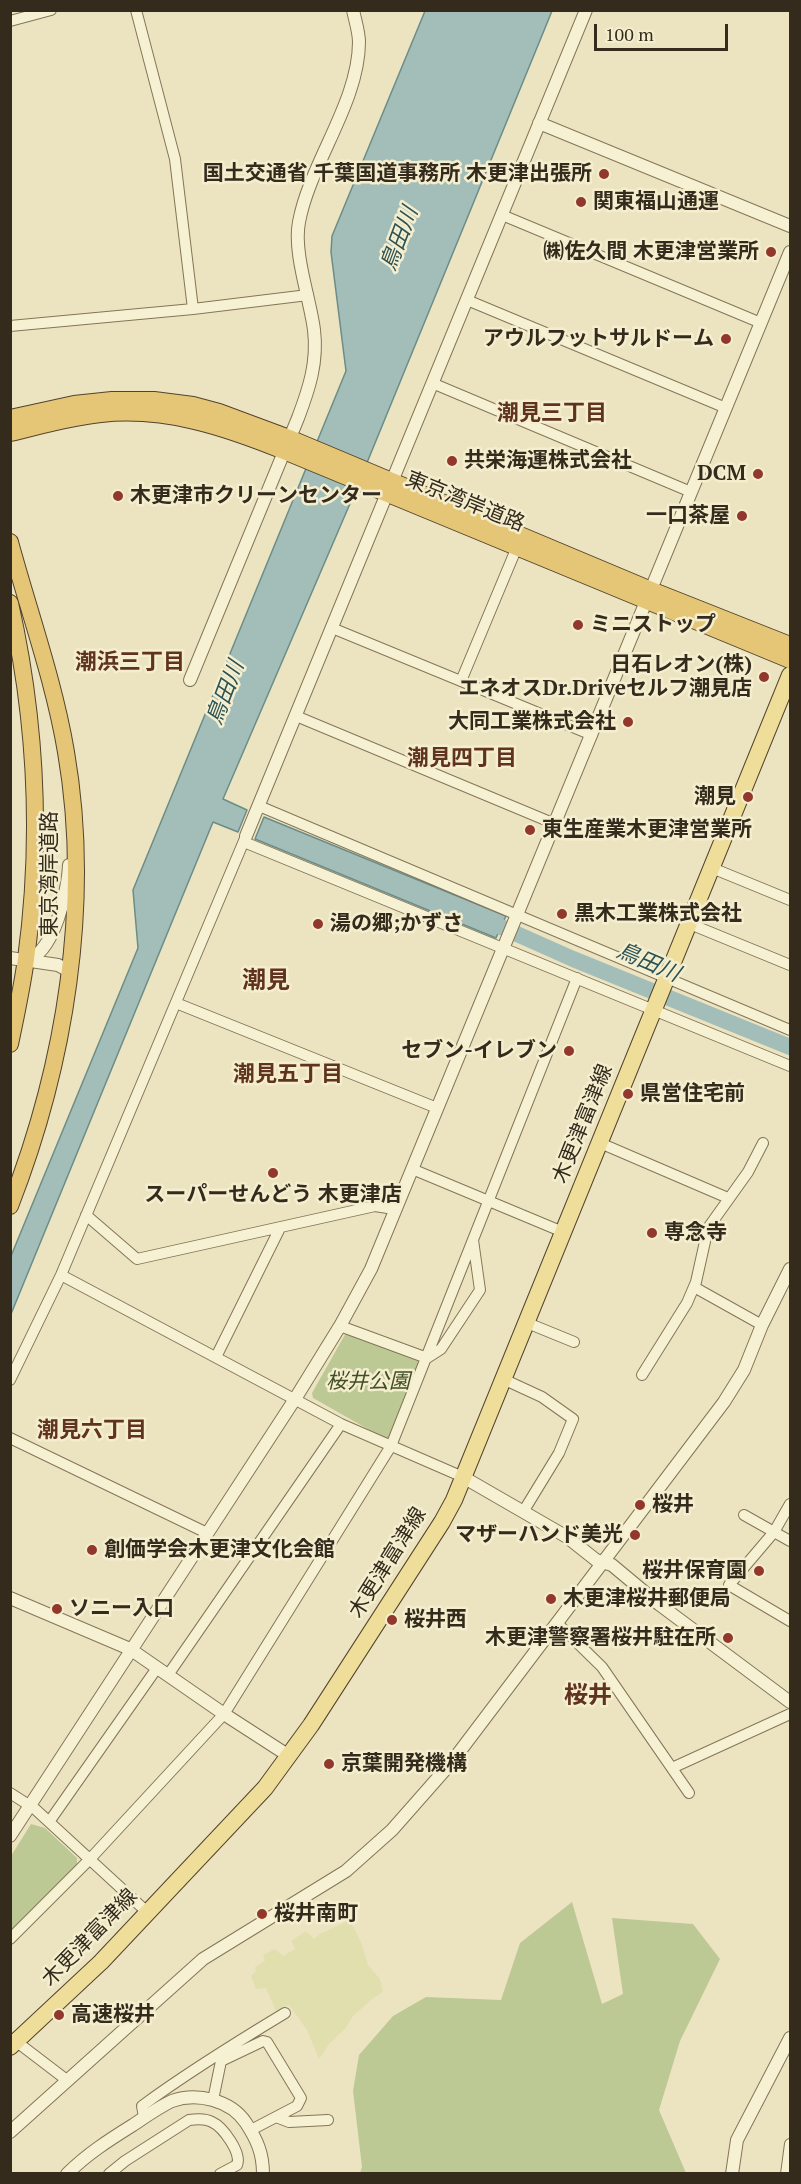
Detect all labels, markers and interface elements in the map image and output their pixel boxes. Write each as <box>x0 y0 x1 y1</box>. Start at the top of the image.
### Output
scale bar <box>597 12 730 50</box>
text: 100 m <box>605 22 654 46</box>
place label: 国土交通省 千葉国道事務所 木更津出張所 <box>203 161 592 187</box>
marker: 国土交通省 千葉国道事務所 木更津出張所 <box>597 167 611 181</box>
place label: 関東福山通運 <box>593 189 719 215</box>
marker: 関東福山通運 <box>574 195 588 209</box>
water label: 鳥田川 <box>376 203 424 275</box>
place label: ㈱佐久間 木更津営業所 <box>543 239 759 265</box>
marker: ㈱佐久間 木更津営業所 <box>764 245 778 259</box>
place label: アウルフットサルドーム <box>483 326 714 352</box>
marker: アウルフットサルドーム <box>719 332 733 346</box>
district label: 潮見三丁目 <box>497 401 607 427</box>
place label: 共栄海運株式会社 <box>464 448 632 474</box>
marker: 共栄海運株式会社 <box>445 454 459 468</box>
place label: DCM <box>697 461 746 487</box>
street label: 東京湾岸道路 <box>402 467 528 537</box>
marker: DCM <box>751 467 765 481</box>
place label: 木更津市クリーンセンター <box>130 483 382 509</box>
marker: 木更津市クリーンセンター <box>111 489 125 503</box>
place label: 一口茶屋 <box>646 503 730 529</box>
marker: 一口茶屋 <box>735 509 749 523</box>
place label: ミニストップ <box>590 612 716 638</box>
marker: ミニストップ <box>571 618 585 632</box>
district label: 潮浜三丁目 <box>75 650 185 676</box>
place label: 日石レオン(株) エネオスDr.Driveセルフ潮見店 <box>458 652 752 702</box>
water label: 鳥田川 <box>202 657 250 729</box>
marker: 日石レオン(株) エネオスDr.Driveセルフ潮見店 <box>757 670 771 684</box>
place label: 大同工業株式会社 <box>448 709 616 735</box>
marker: 大同工業株式会社 <box>621 715 635 729</box>
district label: 潮見四丁目 <box>407 746 517 772</box>
place label: 潮見 <box>694 784 736 810</box>
marker: 潮見 <box>741 790 755 804</box>
street label: 東京湾岸道路 <box>37 811 63 937</box>
place label: 東生産業木更津営業所 <box>542 817 752 843</box>
marker: 東生産業木更津営業所 <box>523 823 537 837</box>
place label: 黒木工業株式会社 <box>574 901 742 927</box>
marker: 黒木工業株式会社 <box>555 907 569 921</box>
place label: 湯の郷;かずさ <box>330 911 463 937</box>
marker: 湯の郷;かずさ <box>311 917 325 931</box>
water label: 鳥田川 <box>612 938 684 988</box>
district label: 潮見 <box>242 967 290 995</box>
place label: セブン-イレブン <box>401 1038 557 1064</box>
marker: セブン-イレブン <box>562 1044 576 1058</box>
street label: 木更津富津線 <box>548 1061 618 1187</box>
district label: 潮見五丁目 <box>233 1062 343 1088</box>
place label: 県営住宅前 <box>640 1081 745 1107</box>
marker: 県営住宅前 <box>621 1087 635 1101</box>
marker: スーパーせんどう 木更津店 <box>266 1166 280 1180</box>
place label: スーパーせんどう 木更津店 <box>144 1182 402 1208</box>
place label: 専念寺 <box>664 1220 727 1246</box>
marker: 専念寺 <box>645 1226 659 1240</box>
park label: 桜井公園 <box>326 1369 410 1395</box>
district label: 潮見六丁目 <box>37 1418 147 1444</box>
place label: 桜井 <box>652 1492 694 1518</box>
marker: 桜井 <box>633 1498 647 1512</box>
street label: 木更津富津線 <box>344 1503 432 1623</box>
place label: マザーハンド美光 <box>455 1522 623 1548</box>
marker: マザーハンド美光 <box>628 1528 642 1542</box>
place label: 創価学会木更津文化会館 <box>104 1537 335 1563</box>
marker: 創価学会木更津文化会館 <box>85 1543 99 1557</box>
place label: 桜井保育園 <box>642 1558 747 1584</box>
marker: 桜井保育園 <box>752 1564 766 1578</box>
place label: 木更津桜井郵便局 <box>563 1586 731 1612</box>
marker: 木更津桜井郵便局 <box>544 1592 558 1606</box>
place label: ソニー入口 <box>69 1596 174 1622</box>
marker: ソニー入口 <box>50 1602 64 1616</box>
place label: 桜井西 <box>404 1607 467 1633</box>
marker: 桜井西 <box>385 1613 399 1627</box>
place label: 木更津警察署桜井駐在所 <box>485 1625 716 1651</box>
marker: 木更津警察署桜井駐在所 <box>721 1631 735 1645</box>
district label: 桜井 <box>564 1682 612 1710</box>
place label: 京葉開発機構 <box>341 1751 467 1777</box>
marker: 京葉開発機構 <box>322 1757 336 1771</box>
street label: 木更津富津線 <box>37 1884 143 1992</box>
place label: 桜井南町 <box>274 1901 358 1927</box>
marker: 桜井南町 <box>255 1907 269 1921</box>
place label: 高速桜井 <box>71 2002 155 2028</box>
marker: 高速桜井 <box>52 2008 66 2022</box>

